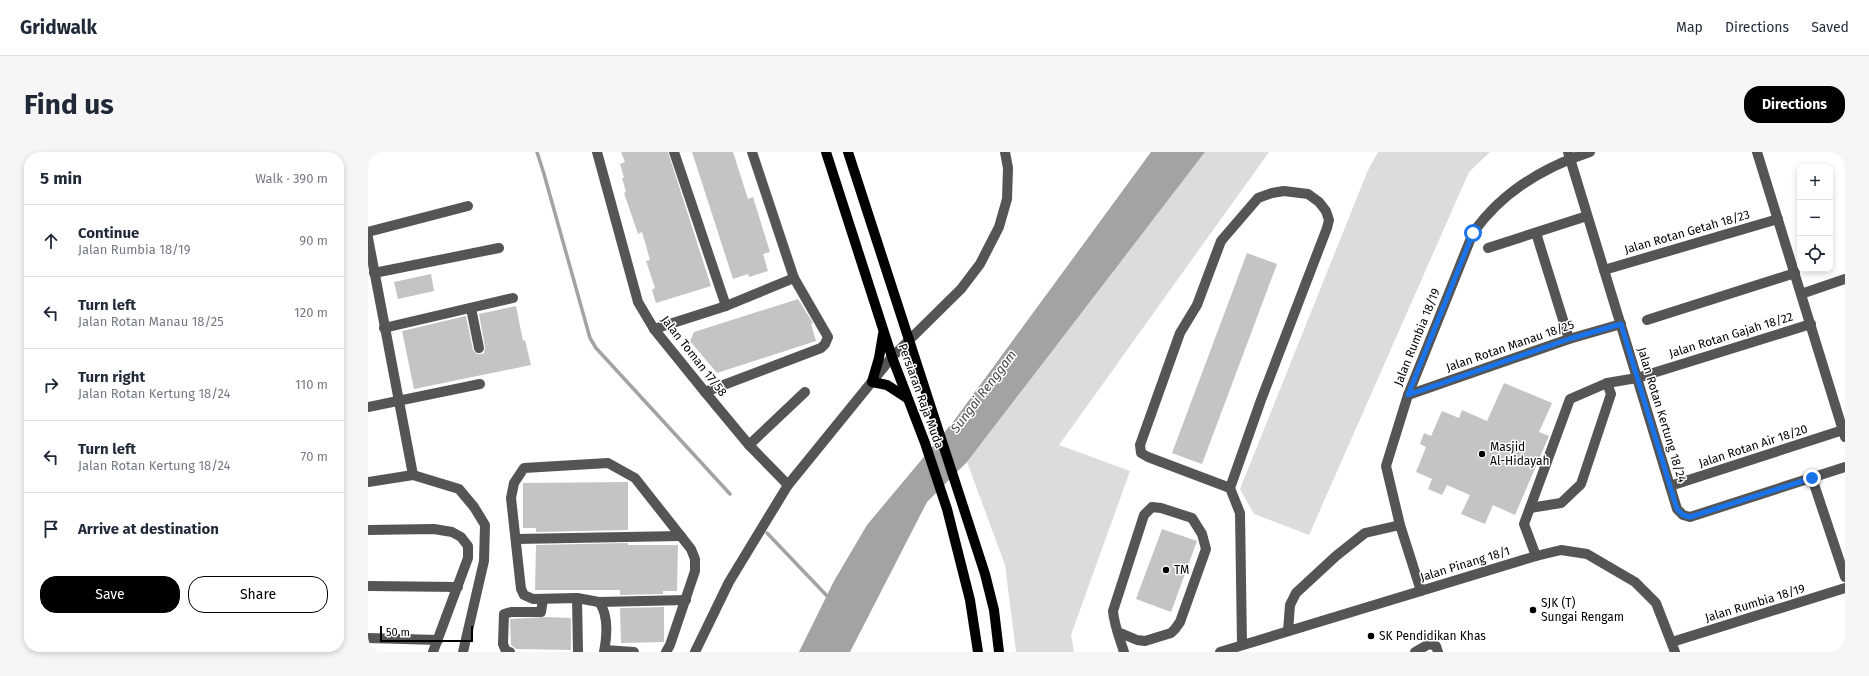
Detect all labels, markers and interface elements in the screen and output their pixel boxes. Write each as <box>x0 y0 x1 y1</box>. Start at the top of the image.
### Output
text: Gridwalk <box>20 16 97 39</box>
text: Map <box>1676 19 1703 36</box>
text: Directions <box>1725 19 1789 36</box>
text: Saved <box>1811 19 1849 36</box>
button: Directions <box>1744 86 1845 123</box>
text: Find us <box>24 88 114 121</box>
map controls <box>1797 164 1833 272</box>
button: + <box>1797 164 1833 200</box>
text: 5 min <box>40 168 82 189</box>
text: Walk · 390 m <box>255 171 328 186</box>
button: − <box>1797 200 1833 236</box>
street label: Jalan Rotan Getah 18/23 <box>1623 207 1751 257</box>
text: Continue <box>78 224 139 242</box>
route start <box>1464 224 1482 242</box>
icon: ahead <box>40 230 62 252</box>
text: 90 m <box>299 233 328 248</box>
button: locate <box>1797 236 1833 272</box>
text: Jalan Rumbia 18/19 <box>78 242 191 257</box>
street label: Jalan Rumbia 18/19 <box>1391 286 1443 388</box>
text: Turn left <box>78 296 136 314</box>
icon: left <box>40 302 62 324</box>
text: 120 m <box>294 305 328 320</box>
street label: Jalan Rotan Gajah 18/22 <box>1667 309 1795 361</box>
street label: Jalan Toman 17/58 <box>658 313 730 399</box>
text: Jalan Rotan Manau 18/25 <box>78 314 224 329</box>
street label: Jalan Rotan Manau 18/25 <box>1444 317 1576 375</box>
street label: Persiaran Raja Muda <box>895 342 947 450</box>
street label: Jalan Rotan Kertung 18/24 <box>1635 346 1689 485</box>
water label: Sungai Renggam <box>947 347 1019 436</box>
text: Turn right <box>78 368 145 386</box>
icon: right <box>40 374 62 396</box>
text: 110 m <box>295 377 328 392</box>
text: Jalan Rotan Kertung 18/24 <box>78 386 230 401</box>
street label: Jalan Rotan Air 18/20 <box>1697 422 1809 470</box>
text: Turn left <box>78 440 136 458</box>
place label: Masjid Al-Hidayah <box>1490 440 1549 468</box>
icon: left <box>40 446 62 468</box>
text: 70 m <box>301 449 328 464</box>
marker: Masjid Al-Hidayah <box>1477 449 1487 459</box>
text: Jalan Rotan Kertung 18/24 <box>78 458 230 473</box>
route end <box>1803 469 1821 487</box>
icon: arrive <box>40 518 62 540</box>
text: Arrive at destination <box>78 520 219 538</box>
street label: Jalan Pinang 18/1 <box>1418 544 1512 584</box>
place label: TM <box>1174 563 1189 577</box>
marker: TM <box>1161 565 1171 575</box>
button: Save <box>40 576 180 613</box>
button: Share <box>188 576 328 613</box>
street label: Jalan Rumbia 18/19 <box>1703 581 1807 625</box>
place label: SJK (T) Sungai Rengam <box>1541 596 1624 624</box>
marker: SJK (T) Sungai Rengam <box>1528 605 1538 615</box>
scale bar <box>380 624 473 643</box>
text: 50 m <box>386 626 410 639</box>
place label: SK Pendidikan Khas <box>1379 629 1486 643</box>
marker: SK Pendidikan Khas <box>1366 631 1376 641</box>

